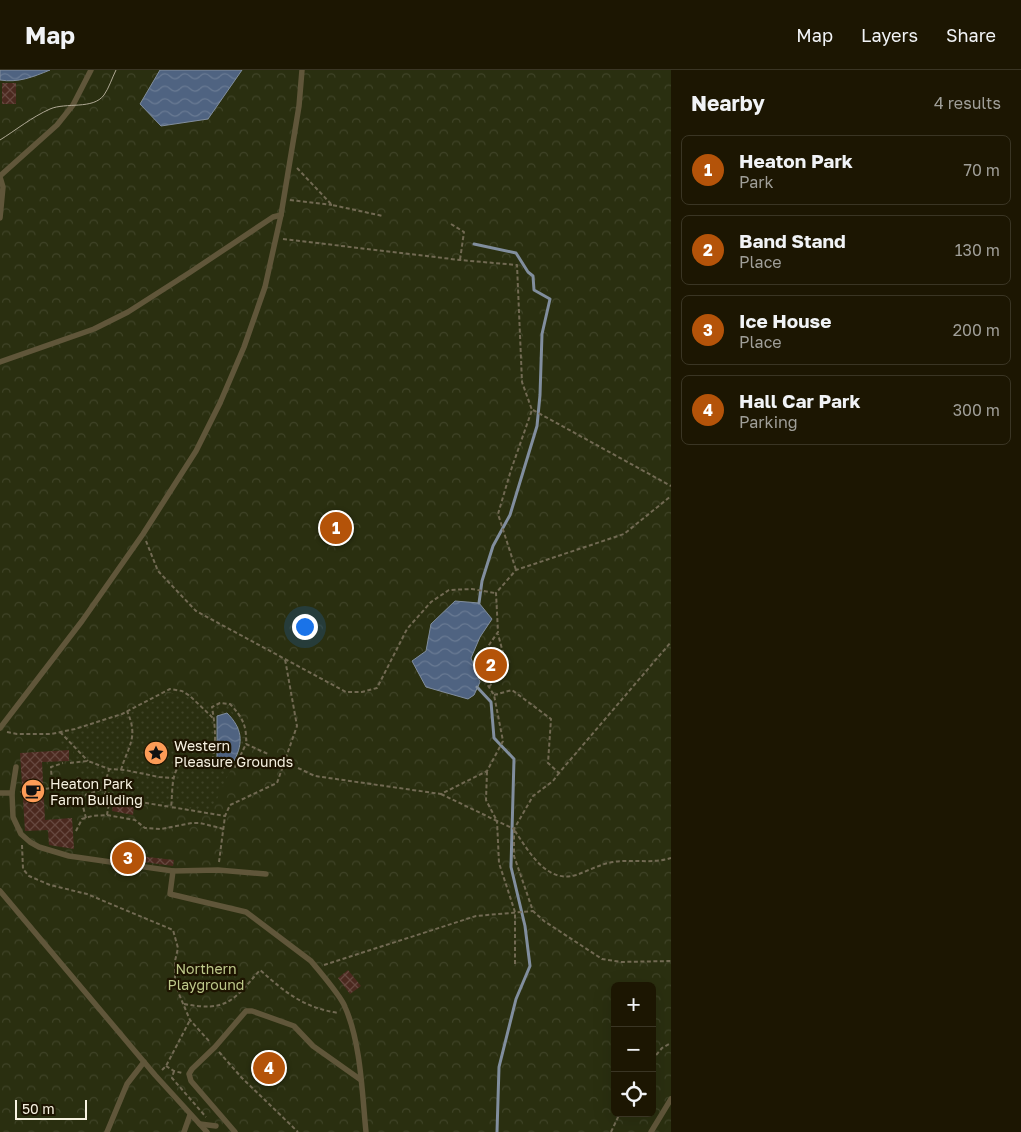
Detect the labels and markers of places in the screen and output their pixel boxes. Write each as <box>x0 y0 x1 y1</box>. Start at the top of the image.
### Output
pin: 1 <box>320 509 352 547</box>
pin: 2 <box>475 646 507 684</box>
place label: Western Pleasure Grounds <box>174 737 293 770</box>
place icon: Western Pleasure Grounds <box>143 740 169 766</box>
place label: Heaton Park Farm Building <box>50 775 143 808</box>
cafe icon: Heaton Park Farm Building <box>20 778 46 804</box>
pin: 3 <box>112 839 144 877</box>
pin: 4 <box>253 1049 285 1087</box>

